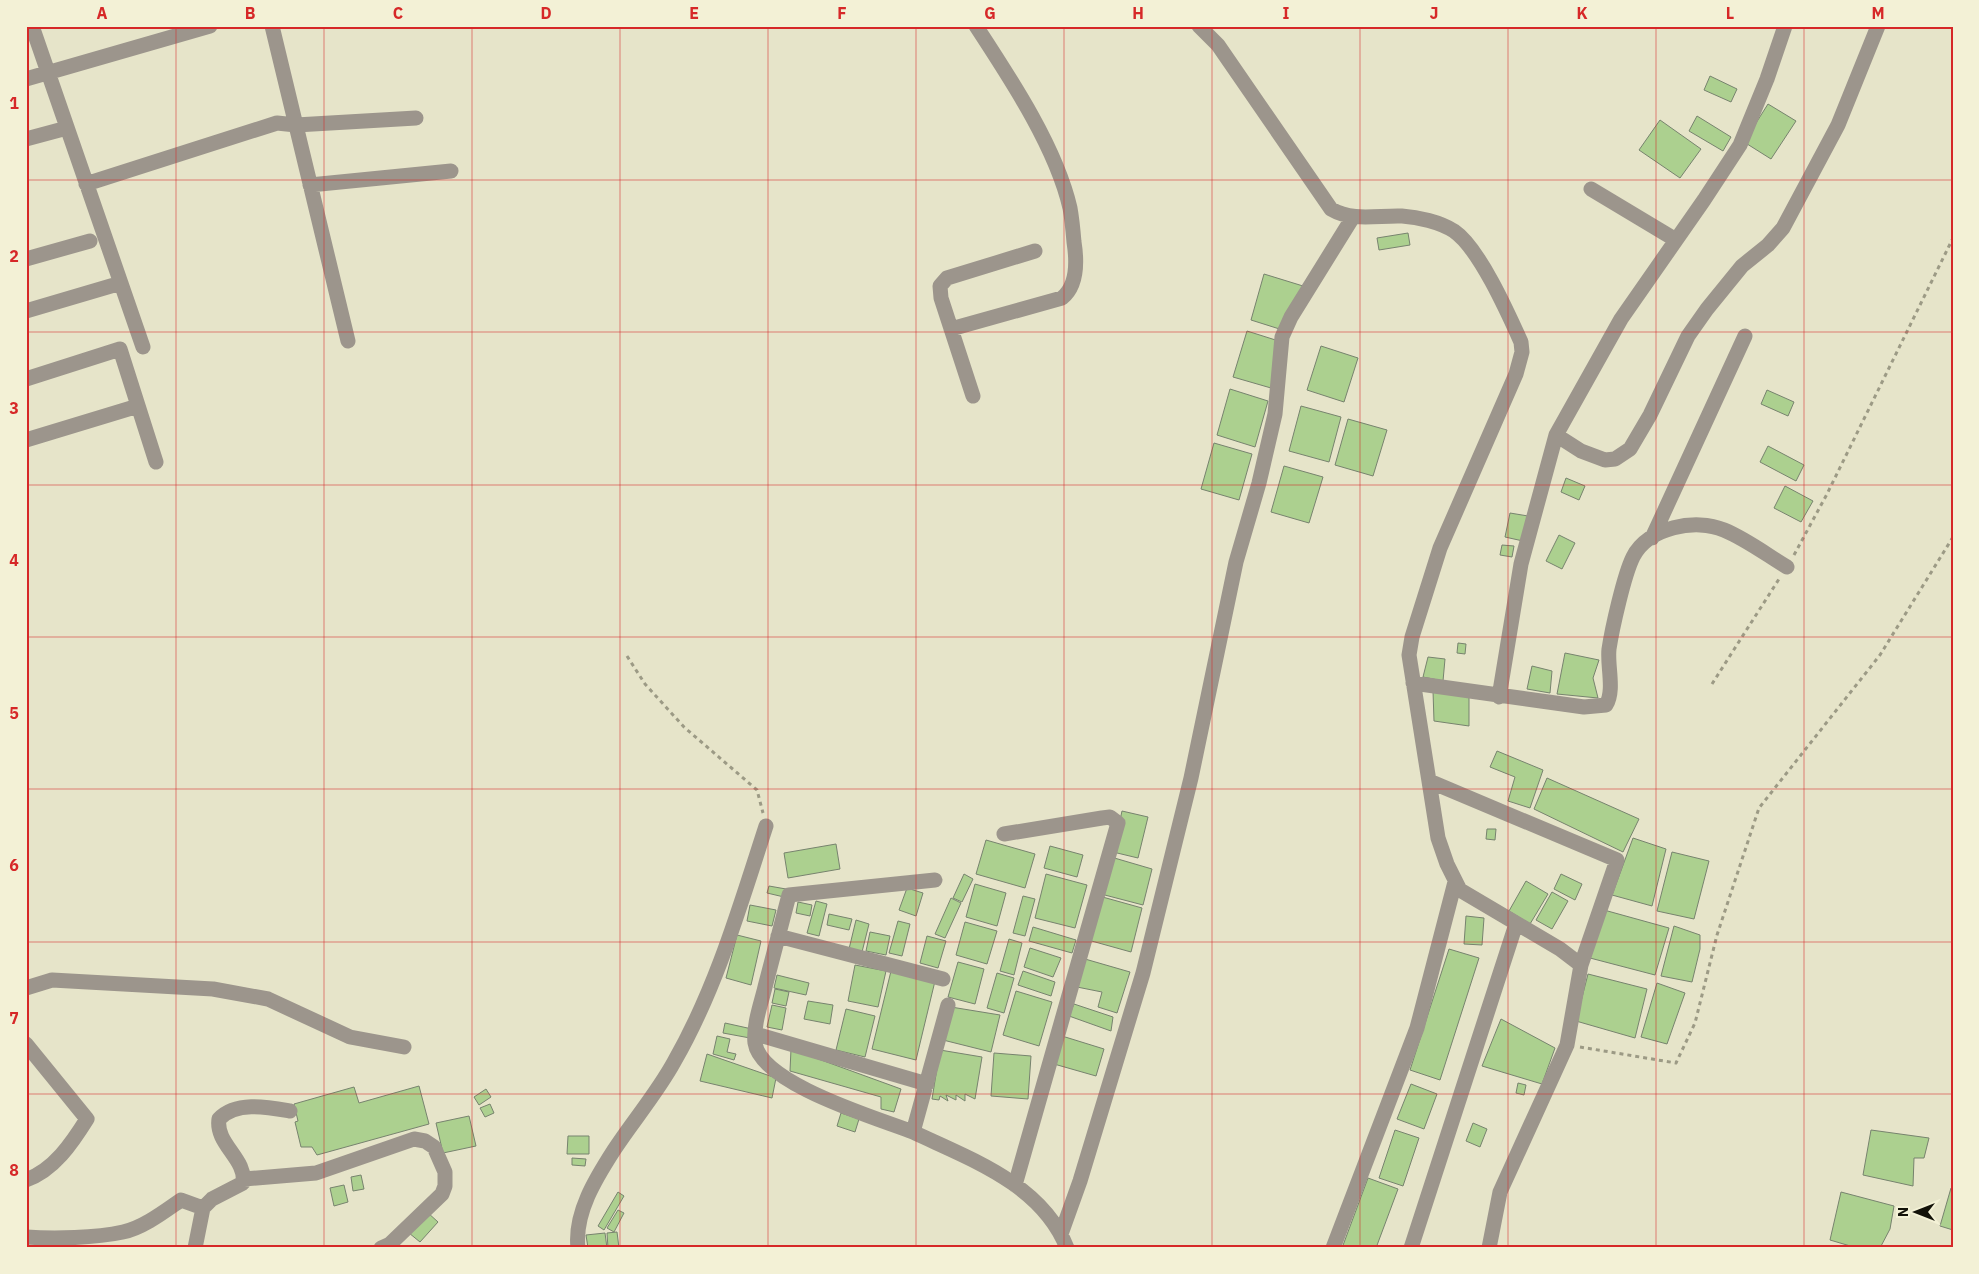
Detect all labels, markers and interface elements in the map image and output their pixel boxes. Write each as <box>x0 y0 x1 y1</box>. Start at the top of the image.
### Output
text: A <box>97 3 108 23</box>
text: B <box>245 3 256 23</box>
text: C <box>393 3 403 23</box>
text: D <box>540 3 552 23</box>
text: E <box>689 3 699 23</box>
text: F <box>837 3 847 23</box>
text: G <box>984 3 996 23</box>
text: H <box>1132 3 1144 23</box>
text: I <box>1283 3 1290 23</box>
text: J <box>1430 3 1438 23</box>
text: K <box>1576 3 1588 23</box>
text: L <box>1726 3 1734 23</box>
text: M <box>1871 3 1885 23</box>
text: 1 <box>9 93 19 113</box>
text: 2 <box>9 246 19 266</box>
text: 3 <box>9 398 19 418</box>
text: 4 <box>9 550 19 570</box>
text: 5 <box>9 703 19 723</box>
text: 6 <box>9 855 19 875</box>
text: 7 <box>9 1008 19 1028</box>
text: 8 <box>9 1160 19 1180</box>
north arrow <box>1892 1186 1942 1236</box>
text: N <box>1894 1207 1912 1217</box>

